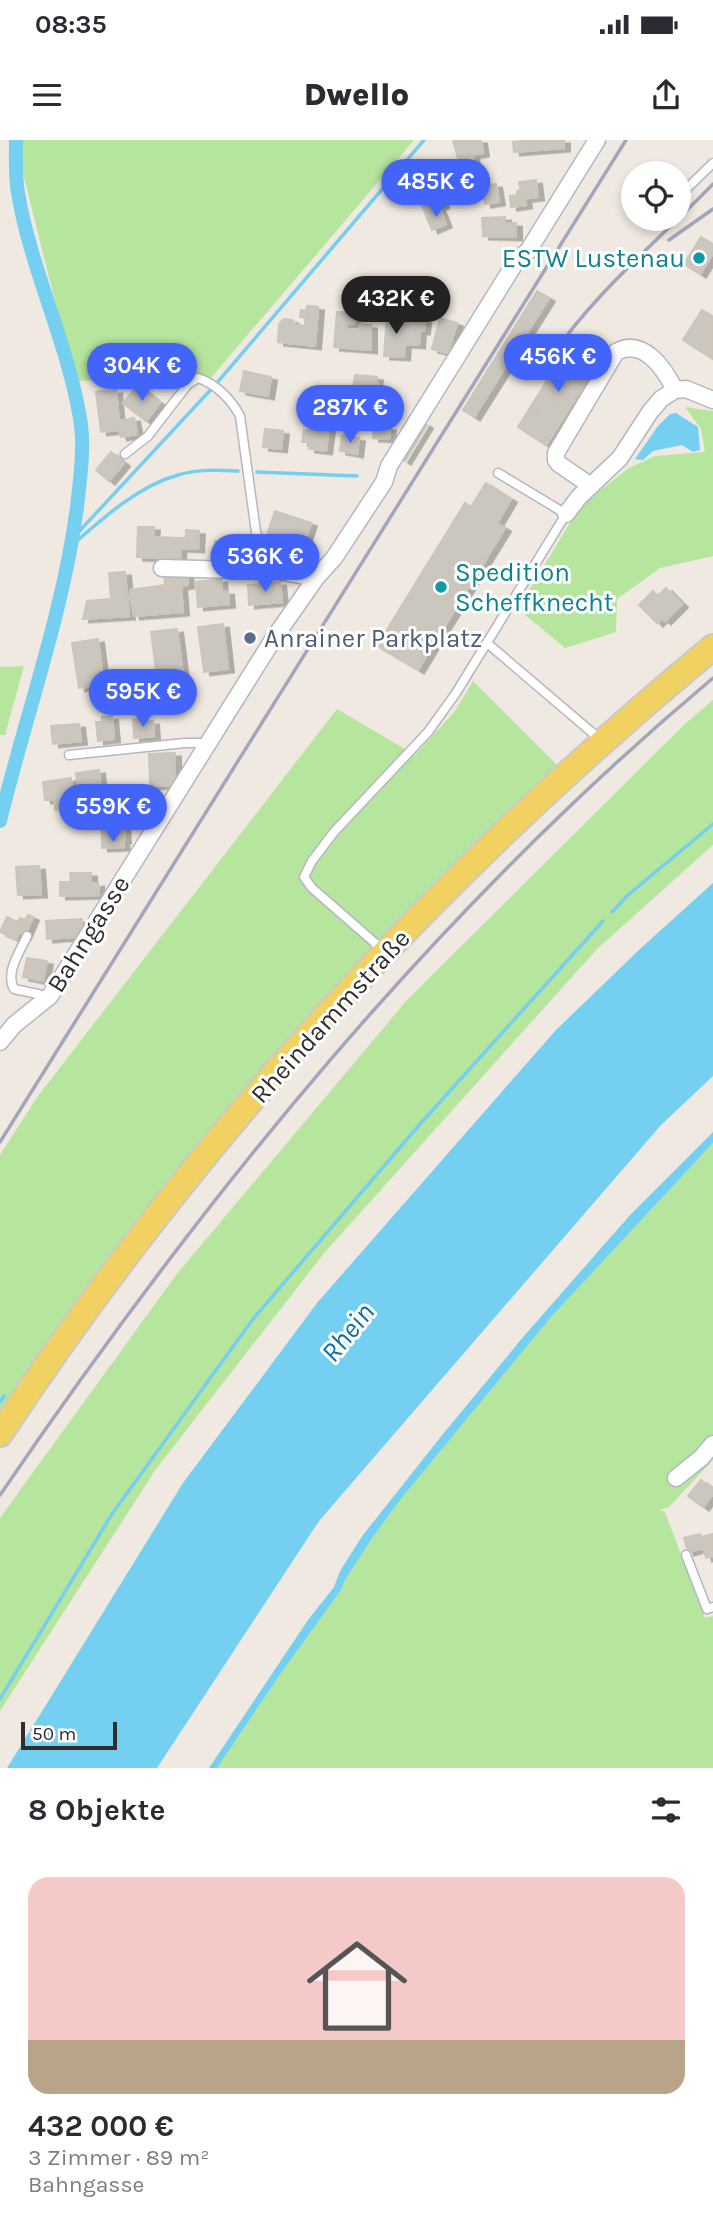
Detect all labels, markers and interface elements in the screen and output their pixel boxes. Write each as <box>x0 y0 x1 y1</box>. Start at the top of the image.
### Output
text: 08:35 <box>35 9 107 40</box>
icon: menu <box>28 76 66 114</box>
text: Dwello <box>304 76 409 113</box>
icon: share <box>647 76 685 114</box>
pin: 485K € <box>379 160 493 219</box>
map controls <box>621 161 691 231</box>
button: locate <box>621 161 691 231</box>
text: 485K € <box>397 168 475 195</box>
place label: ESTW Lustenau <box>502 243 685 274</box>
marker: ESTW Lustenau <box>691 250 707 266</box>
pin: 432K € <box>339 276 453 336</box>
text: 432K € <box>357 285 435 312</box>
pin: 456K € <box>501 334 615 394</box>
text: 456K € <box>520 343 596 370</box>
pin: 304K € <box>85 344 199 403</box>
text: 304K € <box>103 352 181 379</box>
pin: 287K € <box>293 386 407 445</box>
text: 287K € <box>312 394 388 421</box>
pin: 536K € <box>208 534 322 594</box>
text: 536K € <box>226 543 304 570</box>
place label: Spedition Scheffknecht <box>455 557 614 618</box>
marker: Spedition Scheffknecht <box>433 579 449 595</box>
place label: Anrainer Parkplatz <box>264 623 482 654</box>
marker: Anrainer Parkplatz <box>242 630 258 646</box>
pin: 595K € <box>86 670 200 729</box>
text: 595K € <box>105 678 181 705</box>
pin: 559K € <box>56 784 170 844</box>
text: 559K € <box>75 793 151 820</box>
street label: Bahngasse <box>40 870 136 998</box>
street label: Rheindammstraße <box>244 923 417 1110</box>
water label: Rhein <box>314 1296 381 1368</box>
scale bar <box>21 1719 117 1751</box>
text: 50 m <box>32 1723 76 1745</box>
icon: filters <box>647 1791 685 1829</box>
text: 8 Objekte <box>28 1792 165 1828</box>
icon: home <box>294 1923 420 2049</box>
text: 432 000 € <box>28 2108 174 2144</box>
text: 3 Zimmer · 89 m² <box>28 2144 209 2171</box>
text: Bahngasse <box>28 2171 144 2198</box>

